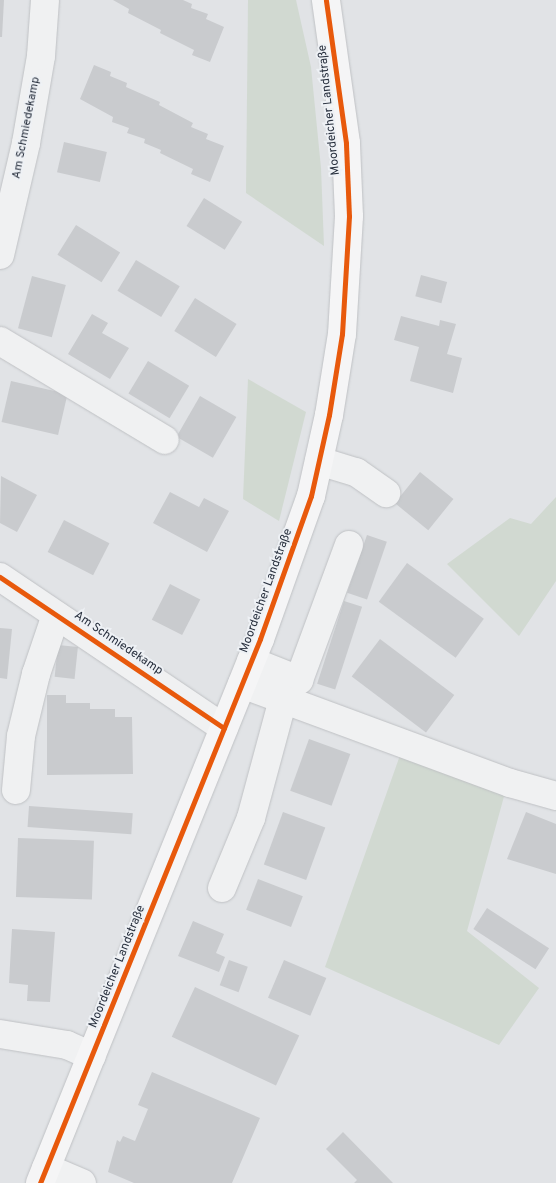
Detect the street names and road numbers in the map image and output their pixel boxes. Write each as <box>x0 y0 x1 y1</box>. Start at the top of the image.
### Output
street label: Moordeicher Landstraße <box>316 44 344 176</box>
street label: Am Schmiedekamp <box>10 76 44 180</box>
street label: Moordeicher Landstraße <box>238 527 296 655</box>
street label: Am Schmiedekamp <box>71 609 165 679</box>
street label: Moordeicher Landstraße <box>87 904 149 1030</box>

